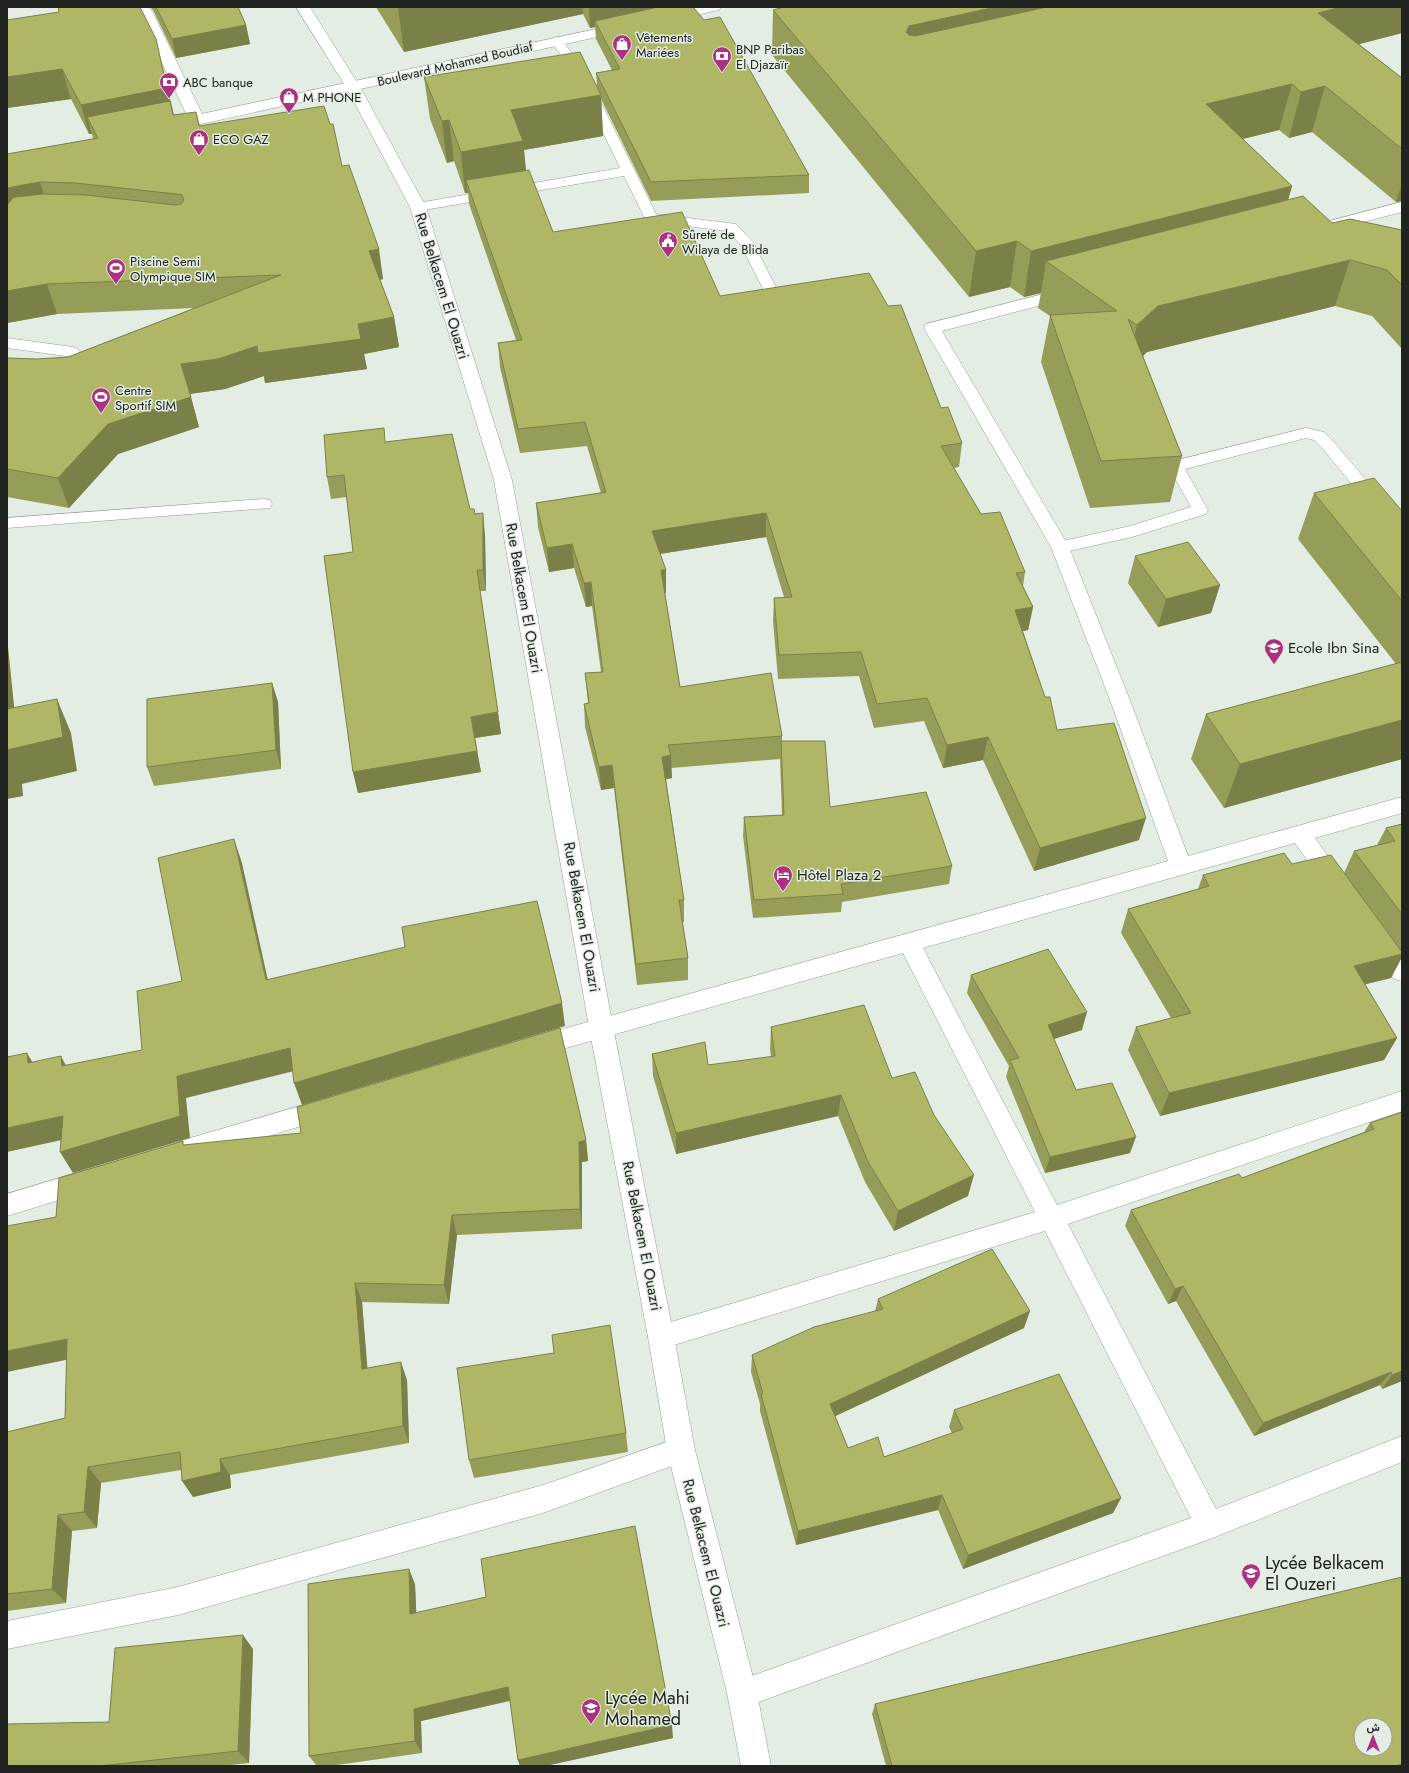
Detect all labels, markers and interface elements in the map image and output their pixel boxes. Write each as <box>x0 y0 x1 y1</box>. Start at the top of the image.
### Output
place label: Vêtements Mariées <box>636 28 692 62</box>
shop icon: Vêtements Mariées <box>611 33 633 61</box>
street label: Boulevard Mohamed Boudiaf <box>375 37 535 91</box>
place label: BNP Paribas El Djazaïr <box>736 40 804 74</box>
bank icon: BNP Paribas El Djazaïr <box>711 45 733 73</box>
bank icon: ABC banque <box>158 71 180 99</box>
place label: ABC banque <box>183 73 253 92</box>
shop icon: M PHONE <box>278 86 300 114</box>
place label: M PHONE <box>303 88 361 107</box>
shop icon: ECO GAZ <box>188 128 210 156</box>
place label: ECO GAZ <box>213 130 269 149</box>
street label: Rue Belkacem El Ouazri <box>409 210 475 362</box>
place label: Sûreté de Wilaya de Blida <box>682 225 769 259</box>
public building icon: Sûreté de Wilaya de Blida <box>657 230 679 258</box>
place label: Piscine Semi Olympique SIM <box>130 252 216 286</box>
sports icon: Piscine Semi Olympique SIM <box>105 257 127 285</box>
place label: Centre Sportif SIM <box>115 381 177 415</box>
sports icon: Centre Sportif SIM <box>90 386 112 414</box>
street label: Rue Belkacem El Ouazri <box>500 521 548 675</box>
school or university icon: Ecole Ibn Sina <box>1263 637 1285 665</box>
place label: Ecole Ibn Sina <box>1288 637 1379 659</box>
street label: Rue Belkacem El Ouazri <box>558 840 606 994</box>
hotel icon: Hôtel Plaza 2 <box>772 864 794 892</box>
place label: Hôtel Plaza 2 <box>797 864 881 886</box>
street label: Rue Belkacem El Ouazri <box>617 1159 667 1313</box>
street label: Rue Belkacem El Ouazri <box>677 1477 735 1629</box>
place label: Lycée Belkacem El Ouzeri <box>1265 1550 1384 1597</box>
school or university icon: Lycée Belkacem El Ouzeri <box>1240 1562 1262 1590</box>
place label: Lycée Mahi Mohamed <box>605 1685 690 1732</box>
school or university icon: Lycée Mahi Mohamed <box>580 1697 602 1725</box>
north arrow <box>1353 1717 1393 1757</box>
text: ش <box>1366 1719 1380 1735</box>

